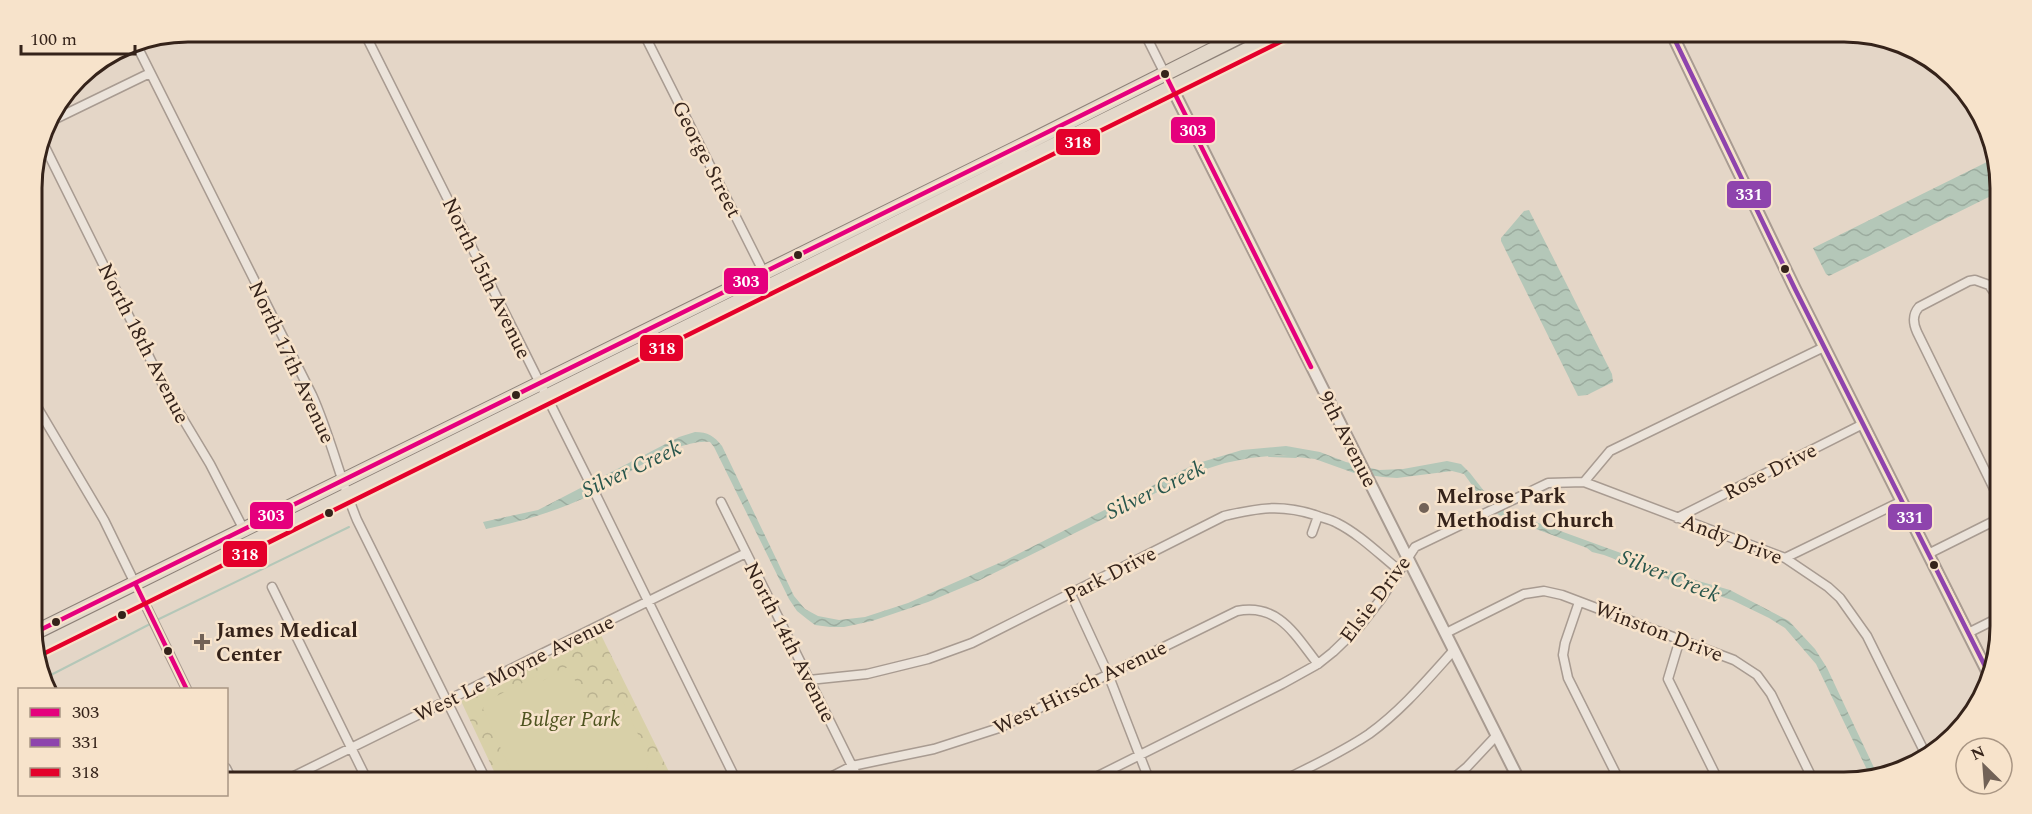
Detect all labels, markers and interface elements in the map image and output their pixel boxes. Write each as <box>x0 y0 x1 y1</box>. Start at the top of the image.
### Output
scale bar <box>21 18 135 56</box>
text: 100 m <box>30 26 77 53</box>
unlabelled marker <box>1159 68 1171 80</box>
street label: George Street <box>663 95 749 224</box>
line badge: 303 <box>1170 116 1216 144</box>
text: 303 <box>1180 119 1206 143</box>
line badge: 318 <box>1055 128 1101 156</box>
text: 318 <box>1065 131 1091 155</box>
line badge: 331 <box>1726 180 1772 209</box>
text: 331 <box>1736 183 1762 207</box>
street label: North 15th Avenue <box>433 192 539 365</box>
unlabelled marker <box>792 249 804 261</box>
street label: North 18th Avenue <box>89 258 197 429</box>
unlabelled marker <box>1779 263 1791 275</box>
line badge: 303 <box>723 267 769 295</box>
text: 303 <box>733 270 759 294</box>
street label: North 17th Avenue <box>239 276 343 449</box>
line badge: 318 <box>639 334 684 362</box>
text: 318 <box>649 337 675 361</box>
street label: 9th Avenue <box>1309 386 1385 493</box>
unlabelled marker <box>510 389 522 401</box>
water label: Silver Creek <box>576 432 687 507</box>
street label: Rose Drive <box>1718 435 1823 509</box>
water label: Silver Creek <box>1101 452 1211 529</box>
place label: Melrose Park Methodist Church <box>1436 481 1614 537</box>
line badge: 303 <box>249 501 294 530</box>
marker: Melrose Park Methodist Church <box>1417 501 1431 515</box>
line badge: 331 <box>1887 503 1933 531</box>
text: 303 <box>258 504 284 528</box>
street label: Andy Drive <box>1676 506 1787 574</box>
text: 331 <box>1897 506 1923 530</box>
unlabelled marker <box>323 507 335 519</box>
street label: Park Drive <box>1059 538 1162 612</box>
line badge: 318 <box>222 540 268 568</box>
water label: Silver Creek <box>1614 541 1725 612</box>
text: 318 <box>232 543 258 567</box>
street label: Elsie Drive <box>1332 549 1419 650</box>
street label: North 14th Avenue <box>735 557 843 728</box>
unlabelled marker <box>1928 559 1940 571</box>
street label: Winston Drive <box>1590 593 1728 671</box>
street label: West Le Moyne Avenue <box>409 606 620 731</box>
unlabelled marker <box>116 609 128 621</box>
place label: James Medical Center <box>216 615 358 671</box>
unlabelled marker <box>50 616 62 628</box>
street label: West Hirsch Avenue <box>988 632 1173 744</box>
marker: James Medical Center <box>193 633 211 651</box>
unlabelled marker <box>162 645 174 657</box>
legend <box>18 688 228 796</box>
text: 303 <box>72 699 99 726</box>
park label: Bulger Park <box>520 704 620 736</box>
text: 331 <box>72 729 99 756</box>
north arrow <box>1954 736 2014 796</box>
text: N <box>1967 740 1989 767</box>
text: 318 <box>72 759 99 786</box>

